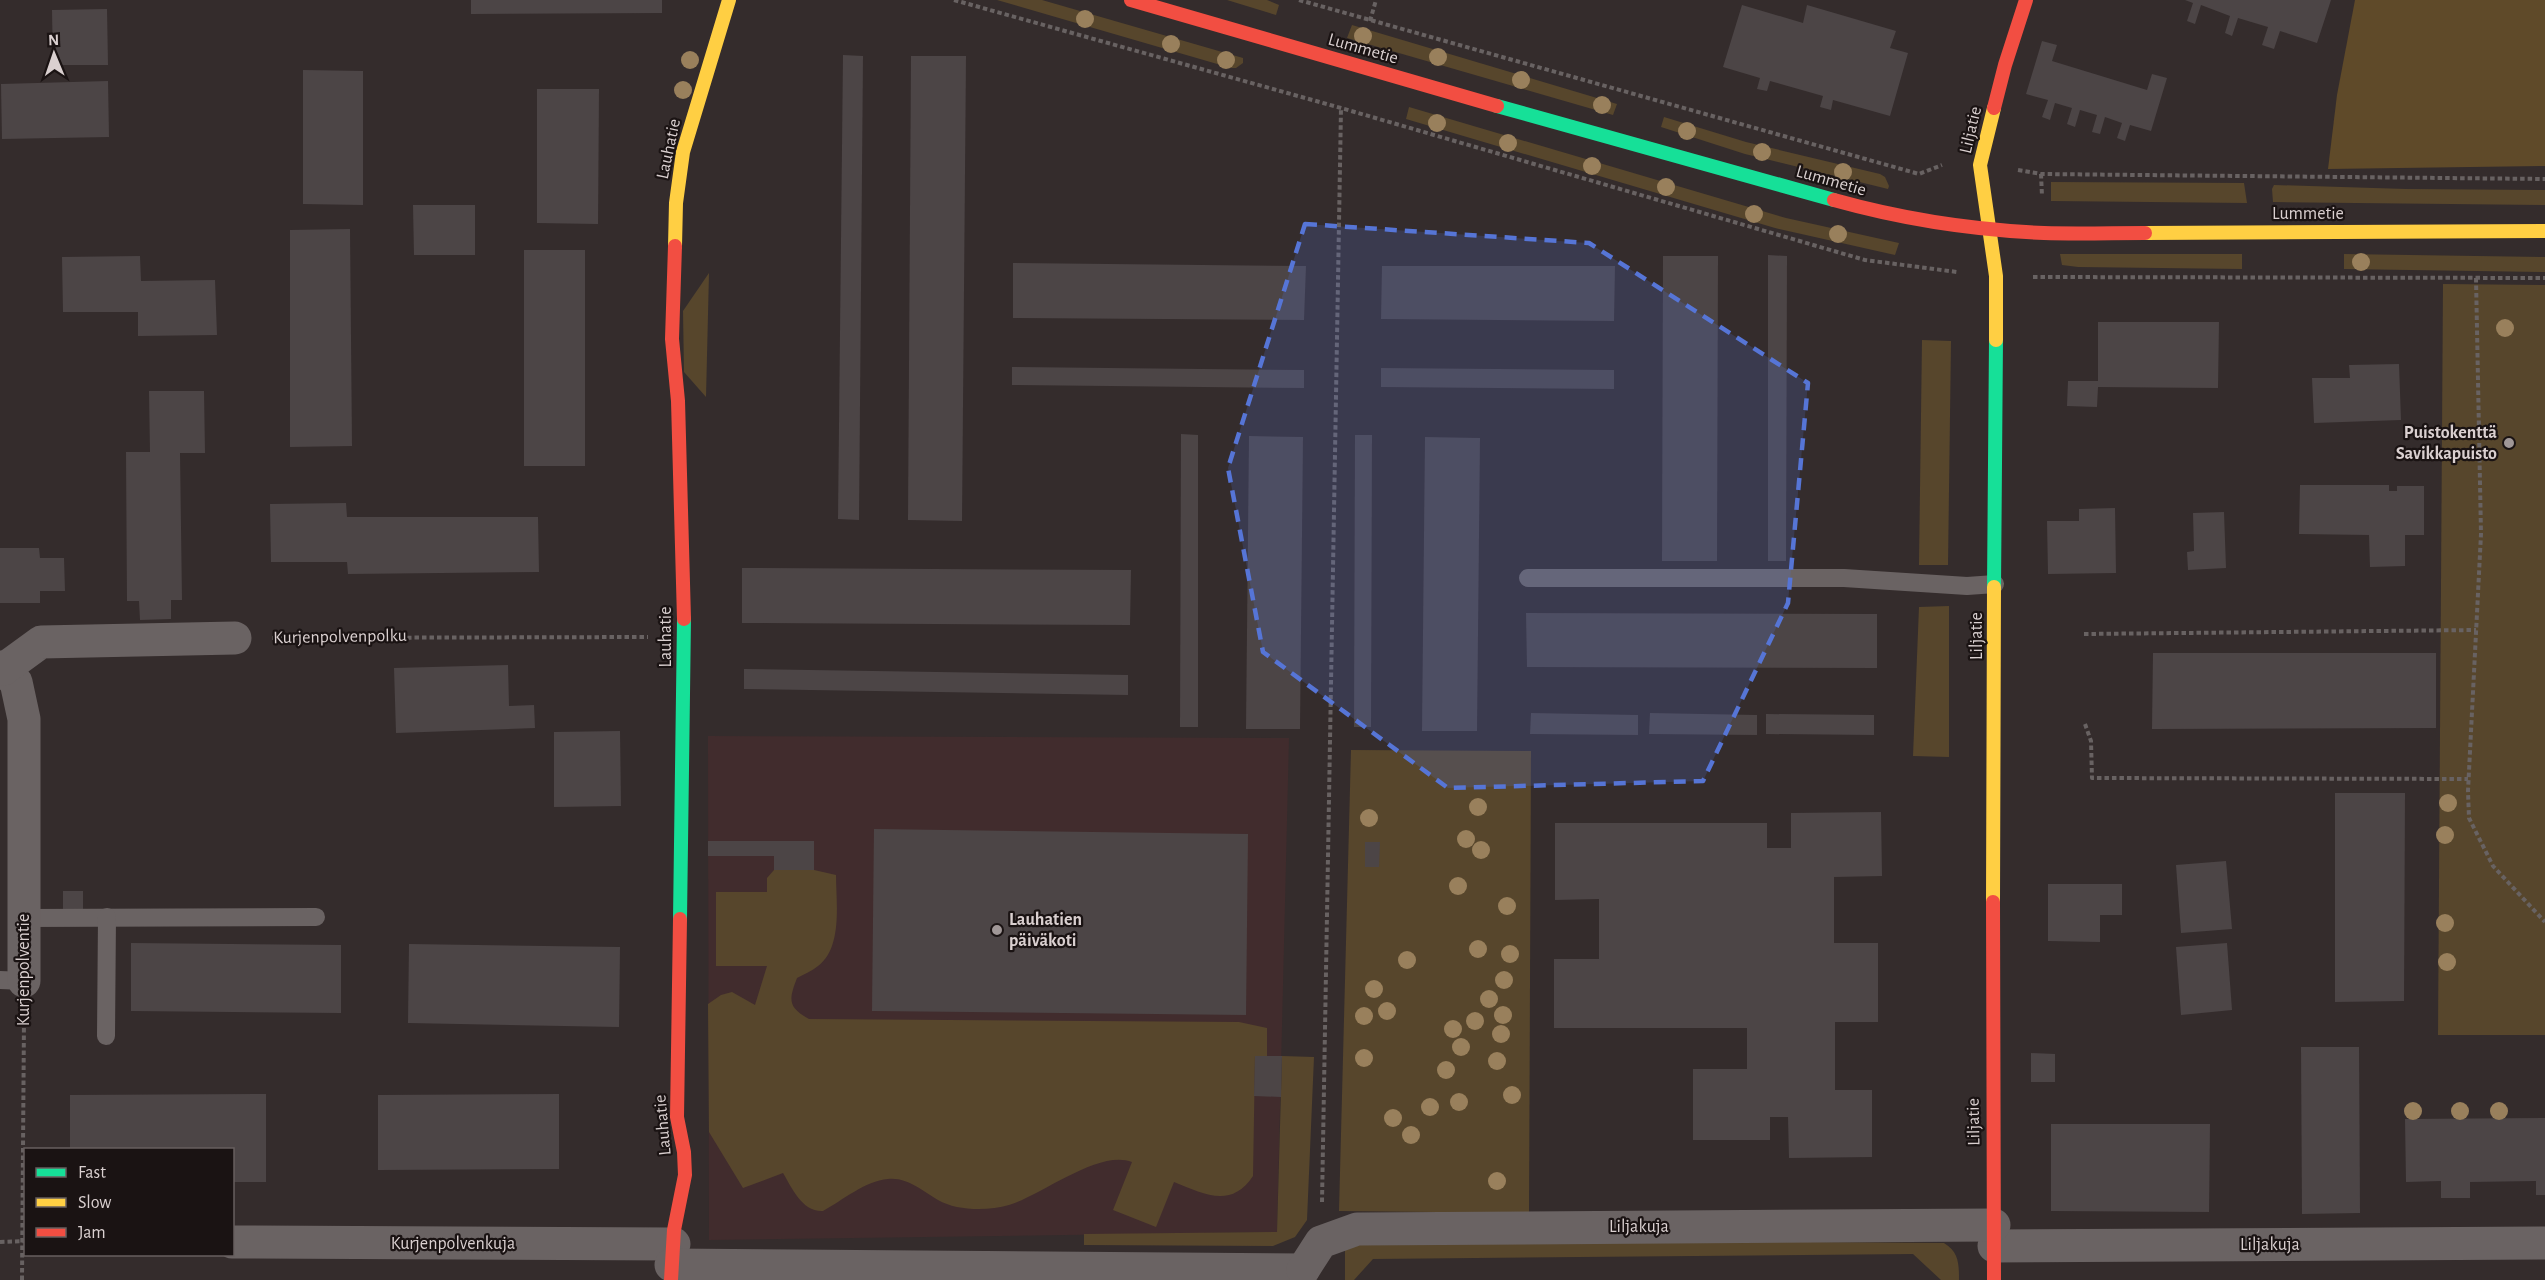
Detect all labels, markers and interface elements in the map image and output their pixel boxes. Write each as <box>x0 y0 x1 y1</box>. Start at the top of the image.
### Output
north arrow <box>24 24 84 84</box>
street label: Lummetie <box>1326 30 1400 68</box>
text: N <box>48 32 59 48</box>
street label: Liljatie <box>1957 105 1985 155</box>
street label: Lauhatie <box>654 117 684 181</box>
street label: Lummetie <box>1794 162 1868 200</box>
street label: Lummetie <box>2272 205 2344 223</box>
place label: Puistokenttä Savikkapuisto <box>2396 424 2497 463</box>
marker: Puistokenttä Savikkapuisto <box>2502 436 2516 450</box>
street label: Lauhatie <box>657 606 675 668</box>
street label: Liljatie <box>1968 612 1986 660</box>
street label: Kurjenpolvenpolku <box>273 627 407 647</box>
place label: Lauhatien päiväkoti <box>1009 911 1082 950</box>
street label: Kurjenpolventie <box>15 914 33 1026</box>
marker: Lauhatien päiväkoti <box>990 923 1004 937</box>
street label: Lauhatie <box>651 1094 675 1156</box>
street label: Liljatie <box>1965 1098 1983 1146</box>
legend <box>24 1148 234 1256</box>
text: Fast <box>78 1164 106 1182</box>
text: Slow <box>78 1194 111 1212</box>
street label: Liljakuja <box>1609 1218 1669 1236</box>
text: Jam <box>78 1224 106 1242</box>
street label: Kurjenpolvenkuja <box>391 1235 515 1253</box>
street label: Liljakuja <box>2240 1236 2300 1254</box>

